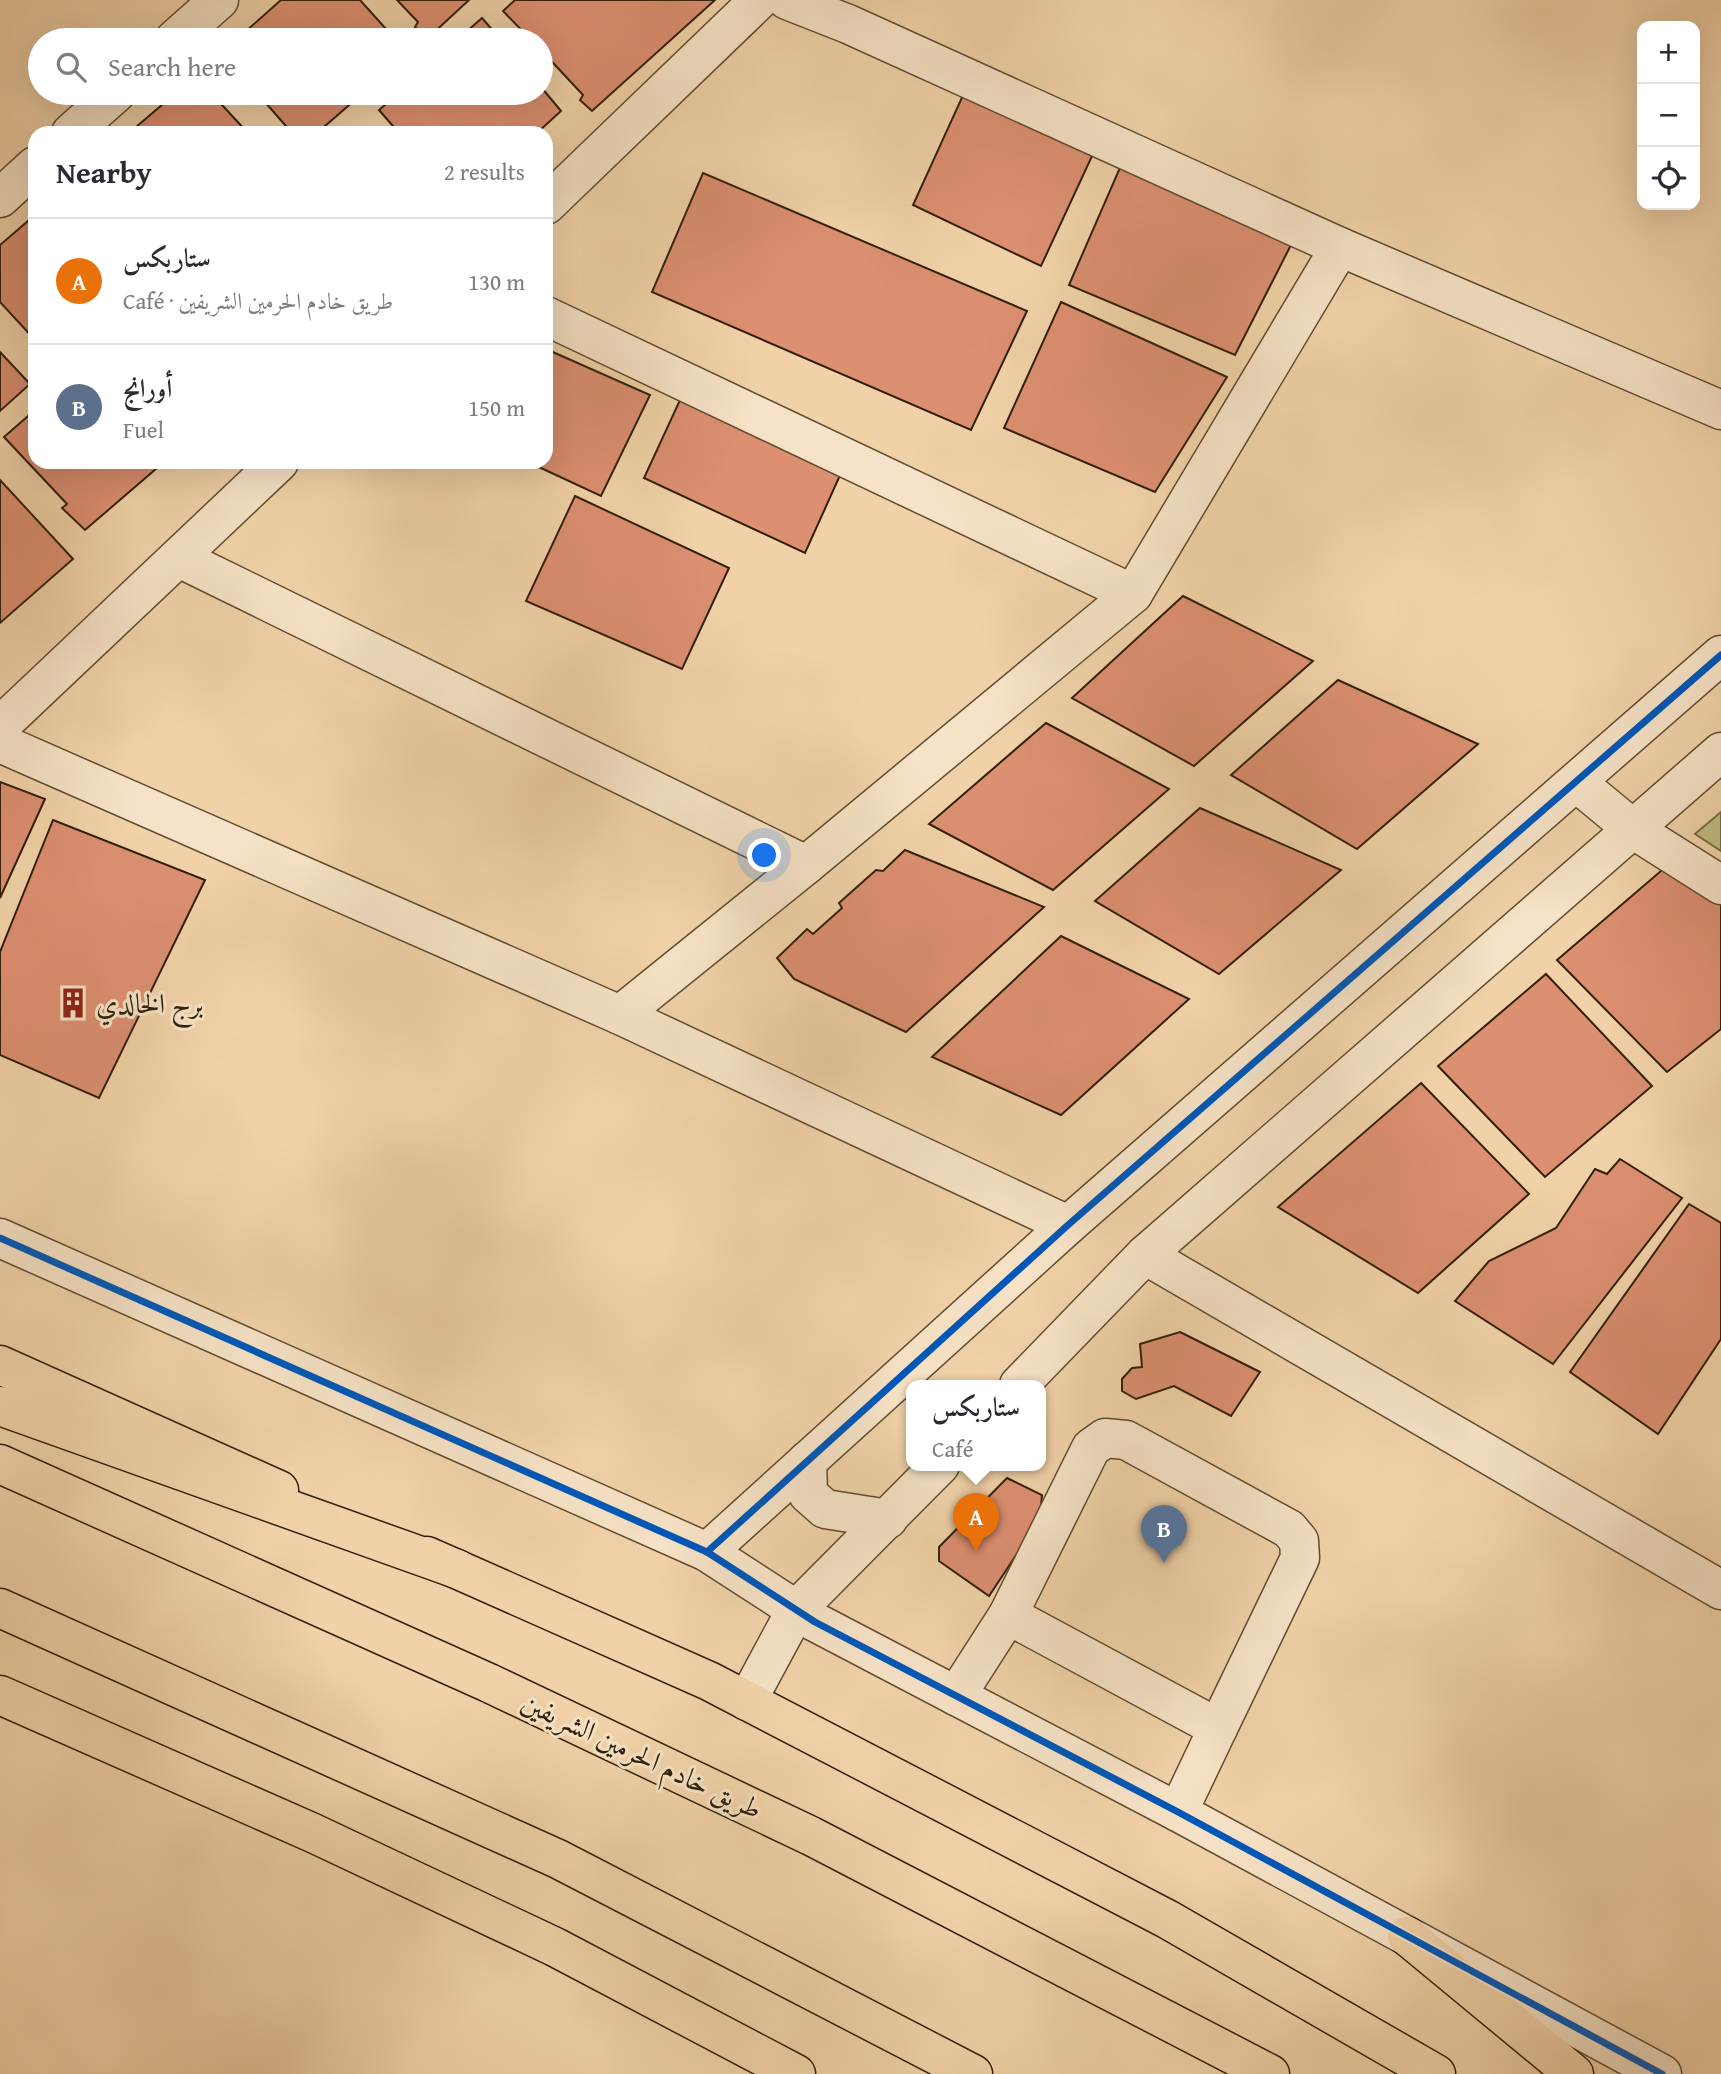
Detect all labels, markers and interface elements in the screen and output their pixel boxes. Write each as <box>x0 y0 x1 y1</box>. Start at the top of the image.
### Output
map controls <box>1637 21 1700 210</box>
button: + <box>1637 21 1700 84</box>
search box <box>28 28 553 105</box>
text: Search here <box>108 47 236 86</box>
icon: search <box>52 48 90 86</box>
button: − <box>1637 84 1700 147</box>
button: locate <box>1637 147 1700 210</box>
text: Nearby <box>56 150 152 194</box>
text: 2 results <box>444 155 525 188</box>
text: ستاربكس <box>123 238 211 277</box>
text: A <box>72 265 86 298</box>
text: 130 m <box>468 265 525 298</box>
text: Café · طريق خادم الحرمين الشريفين <box>123 284 393 317</box>
text: أورانج <box>123 368 172 407</box>
text: B <box>72 391 86 424</box>
text: 150 m <box>468 391 525 424</box>
text: Fuel <box>123 413 164 446</box>
your location <box>747 838 781 872</box>
place label: برج الخالدي <box>96 982 203 1029</box>
building icon: برج الخالدي <box>56 986 90 1020</box>
popup <box>906 1380 1046 1471</box>
text: ستاربكس <box>932 1387 1020 1426</box>
text: Café <box>932 1432 974 1465</box>
pin: A <box>953 1493 999 1551</box>
pin: B <box>1141 1505 1187 1563</box>
street label: طريق خادم الحرمين الشريفين <box>513 1681 769 1833</box>

